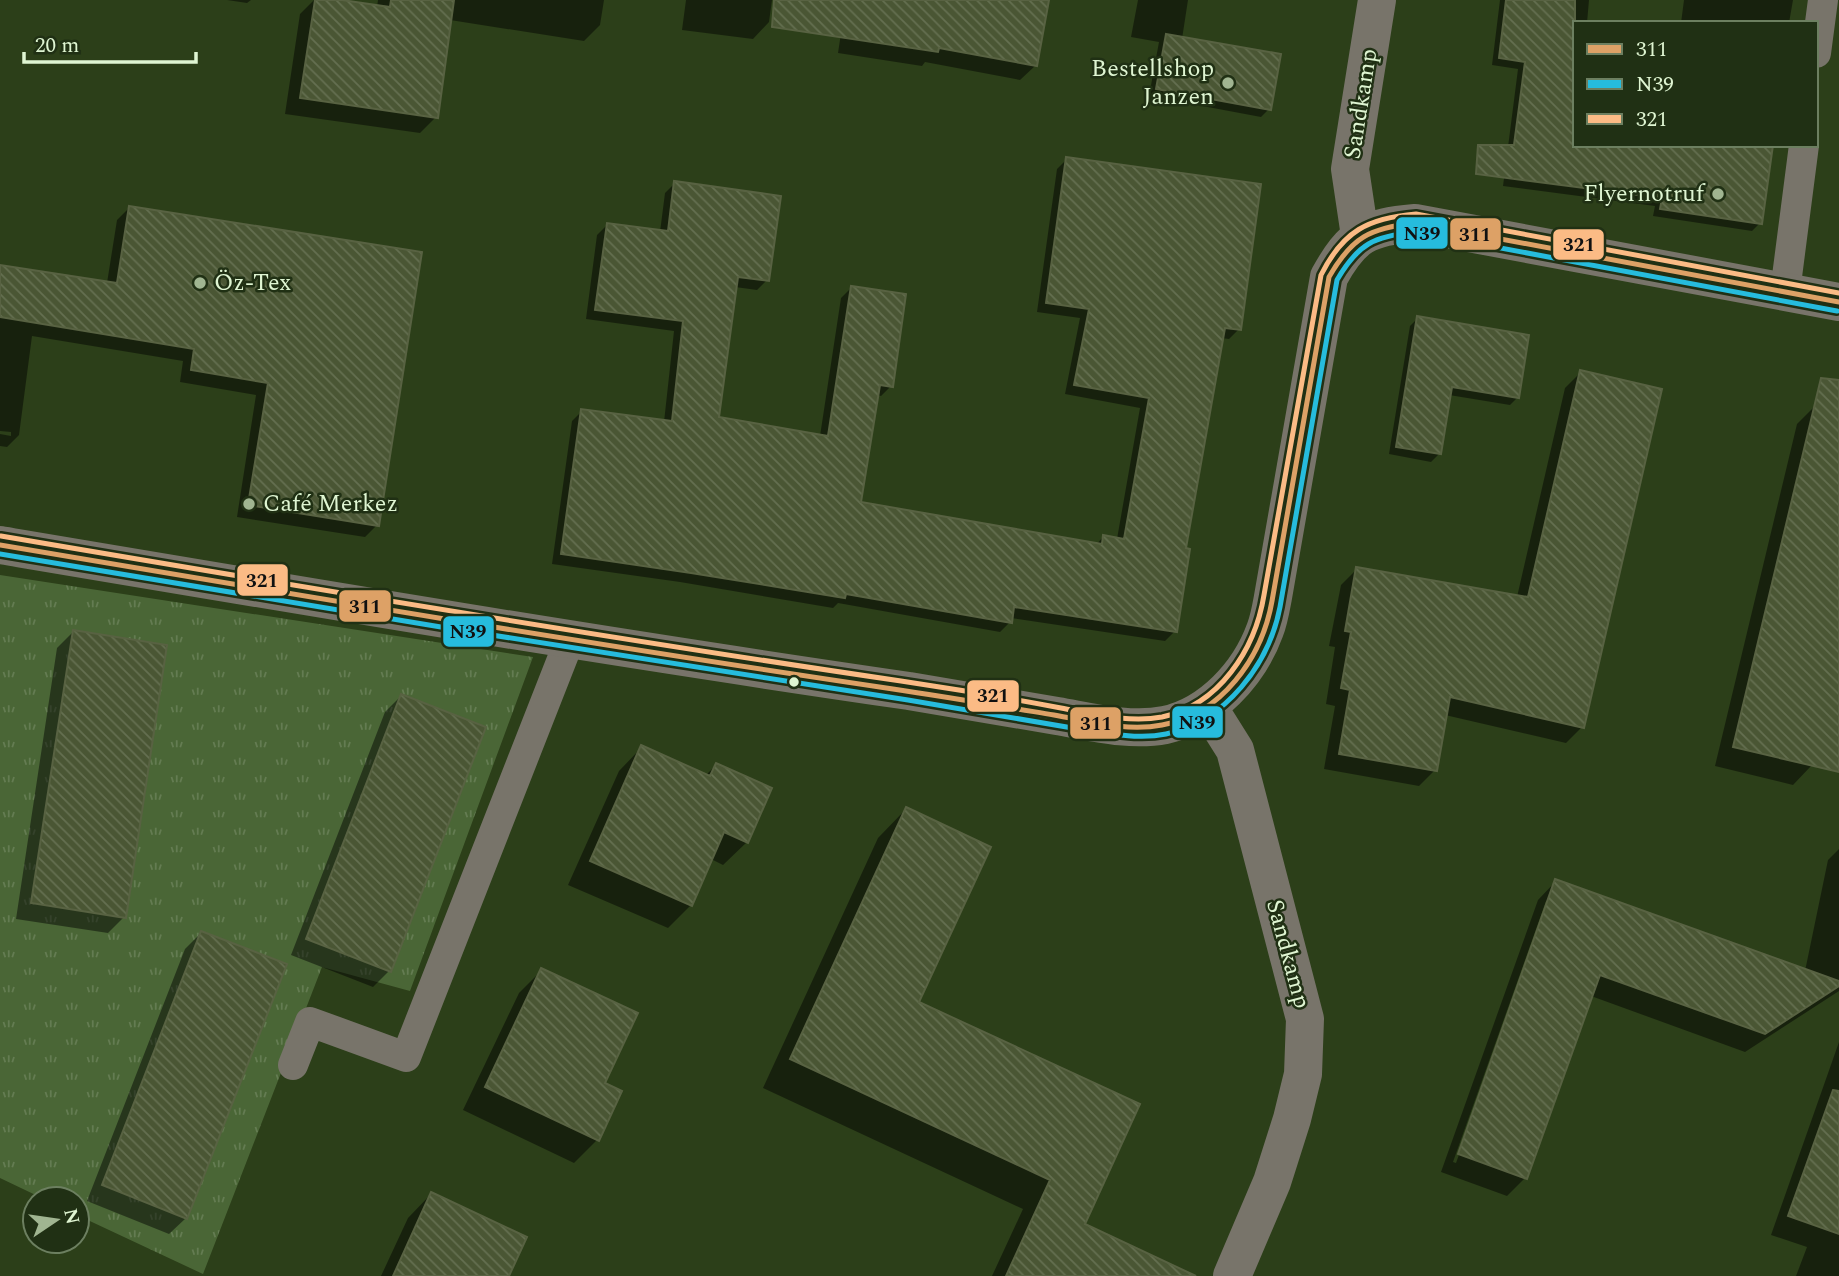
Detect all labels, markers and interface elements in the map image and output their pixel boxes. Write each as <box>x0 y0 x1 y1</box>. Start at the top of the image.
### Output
scale bar <box>24 21 196 65</box>
legend <box>1573 21 1818 147</box>
text: 20 m <box>35 30 79 62</box>
text: 311 <box>1636 34 1668 66</box>
street label: Sandkamp <box>1335 46 1387 162</box>
place label: Bestellshop Janzen <box>1091 51 1214 115</box>
text: N39 <box>1636 69 1674 101</box>
marker: Bestellshop Janzen <box>1220 75 1236 91</box>
text: 321 <box>1636 104 1668 136</box>
place label: Flyernotruf <box>1583 176 1706 212</box>
marker: Flyernotruf <box>1710 186 1726 202</box>
line badge: N39 <box>1395 216 1449 250</box>
line badge: 311 <box>1449 217 1502 251</box>
text: N39 <box>1404 220 1441 249</box>
text: 311 <box>1459 221 1491 250</box>
line badge: 321 <box>1552 228 1605 261</box>
text: 321 <box>1563 231 1595 260</box>
place label: Öz-Tex <box>214 265 291 301</box>
marker: Öz-Tex <box>192 275 208 291</box>
place label: Café Merkez <box>263 486 398 522</box>
marker: Café Merkez <box>241 496 257 512</box>
line badge: 321 <box>236 563 289 597</box>
text: 321 <box>246 567 278 596</box>
line badge: 311 <box>338 589 392 623</box>
text: 311 <box>349 593 381 622</box>
line badge: N39 <box>442 615 495 648</box>
text: N39 <box>450 618 487 647</box>
unlabelled marker <box>787 675 801 689</box>
line badge: 321 <box>966 679 1020 713</box>
text: 321 <box>977 682 1009 711</box>
line badge: N39 <box>1171 705 1224 739</box>
line badge: 311 <box>1069 706 1122 740</box>
text: N39 <box>1179 709 1216 738</box>
text: 311 <box>1080 710 1112 739</box>
street label: Sandkamp <box>1256 896 1320 1012</box>
north arrow <box>21 1185 91 1255</box>
text: N <box>55 1206 87 1227</box>

